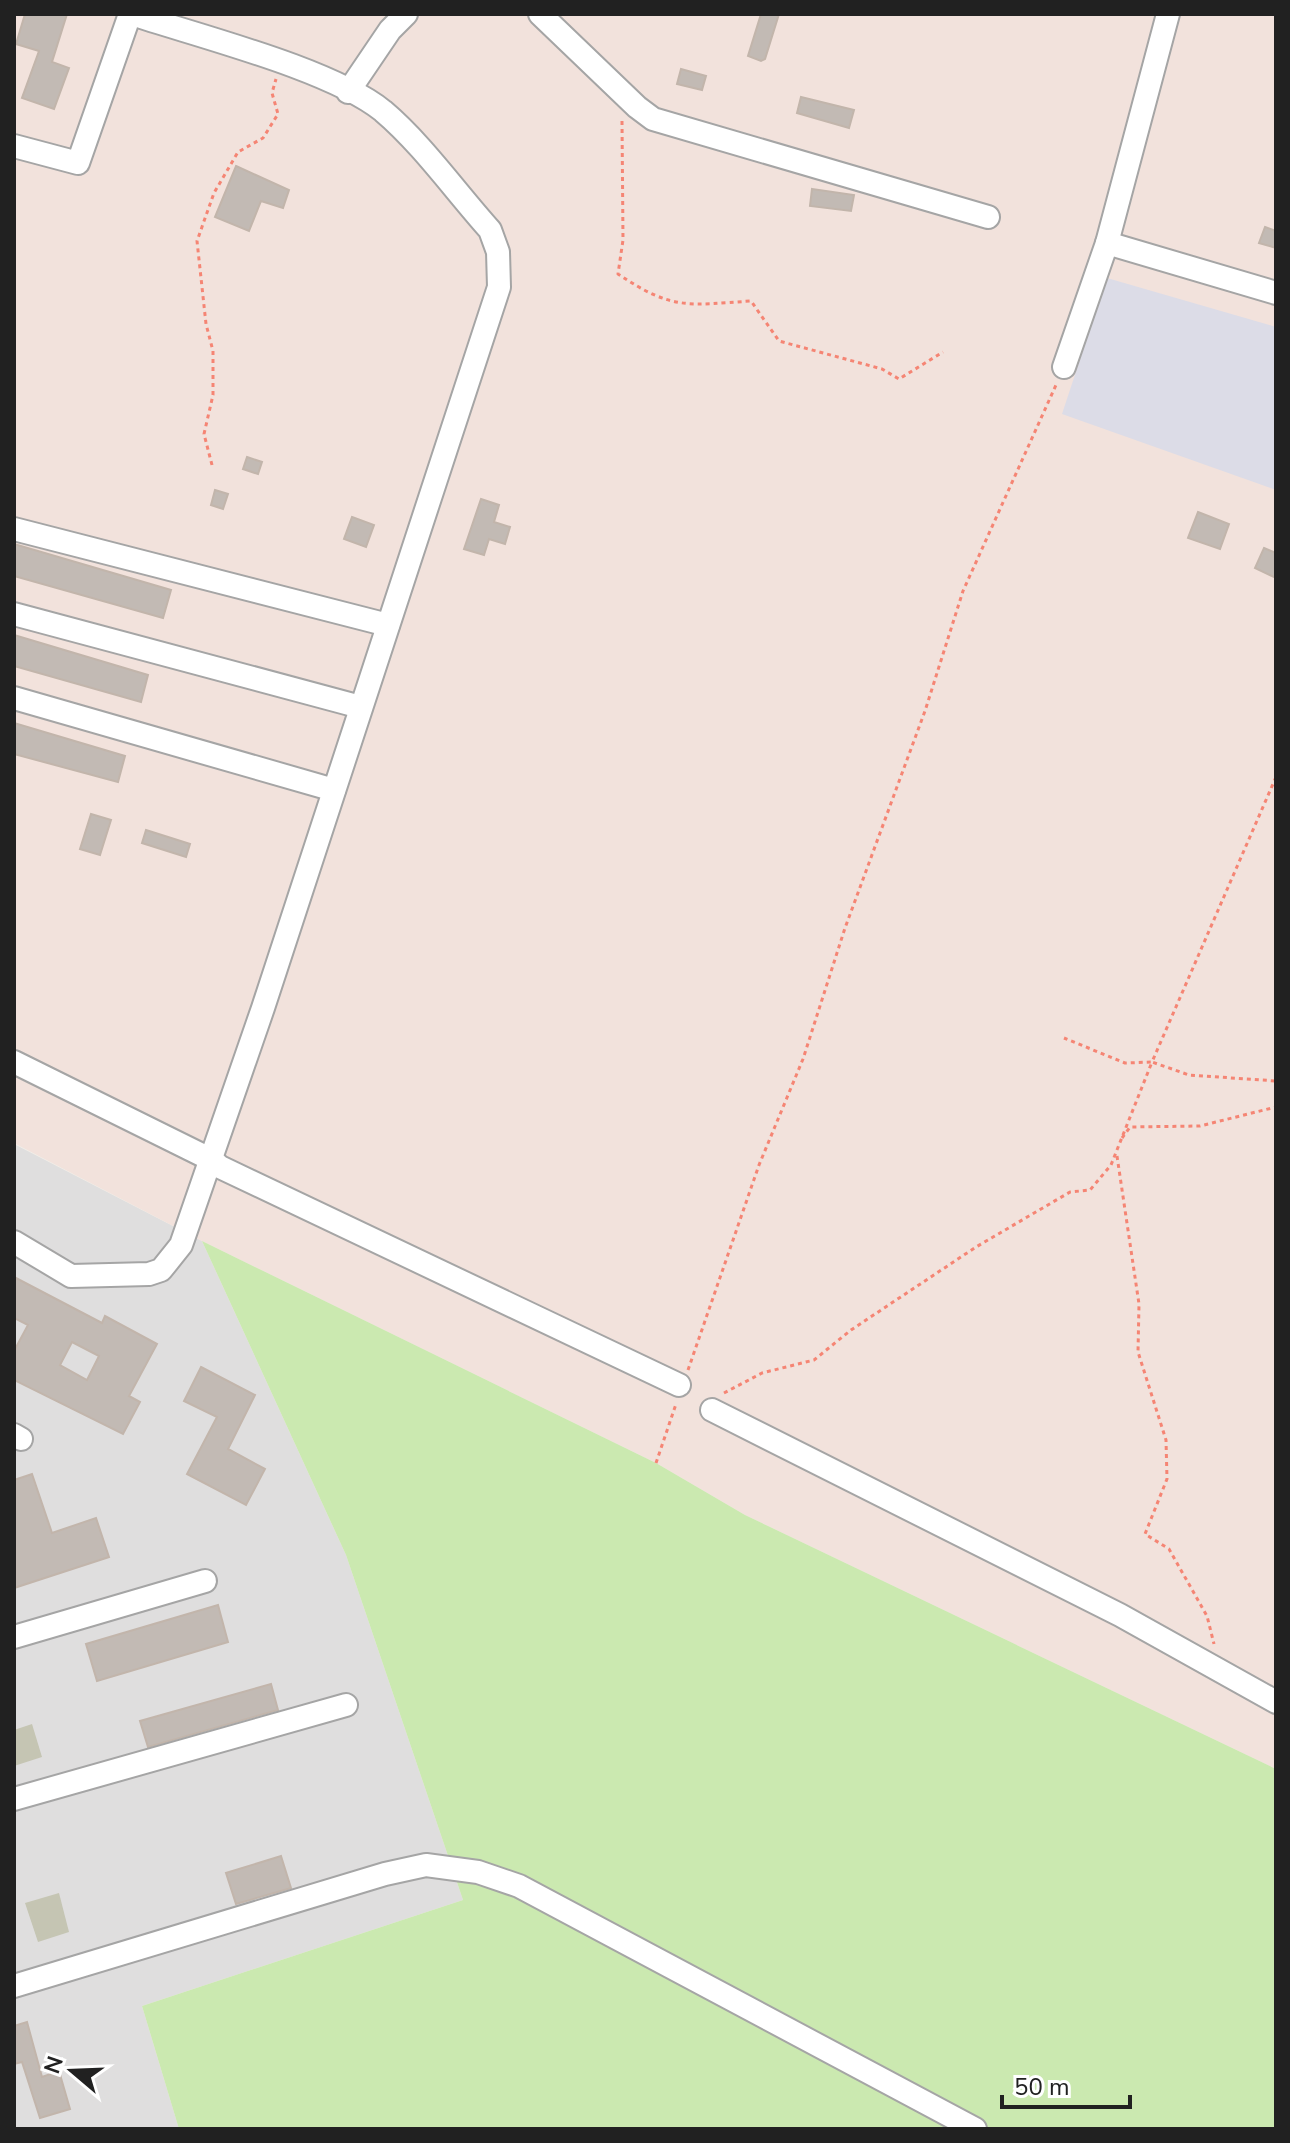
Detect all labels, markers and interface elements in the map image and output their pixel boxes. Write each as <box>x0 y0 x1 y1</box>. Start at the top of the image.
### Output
north arrow <box>32 2031 112 2111</box>
text: N <box>37 2052 71 2077</box>
scale bar <box>1002 2059 1130 2109</box>
text: 50 m <box>1014 2071 1070 2103</box>

